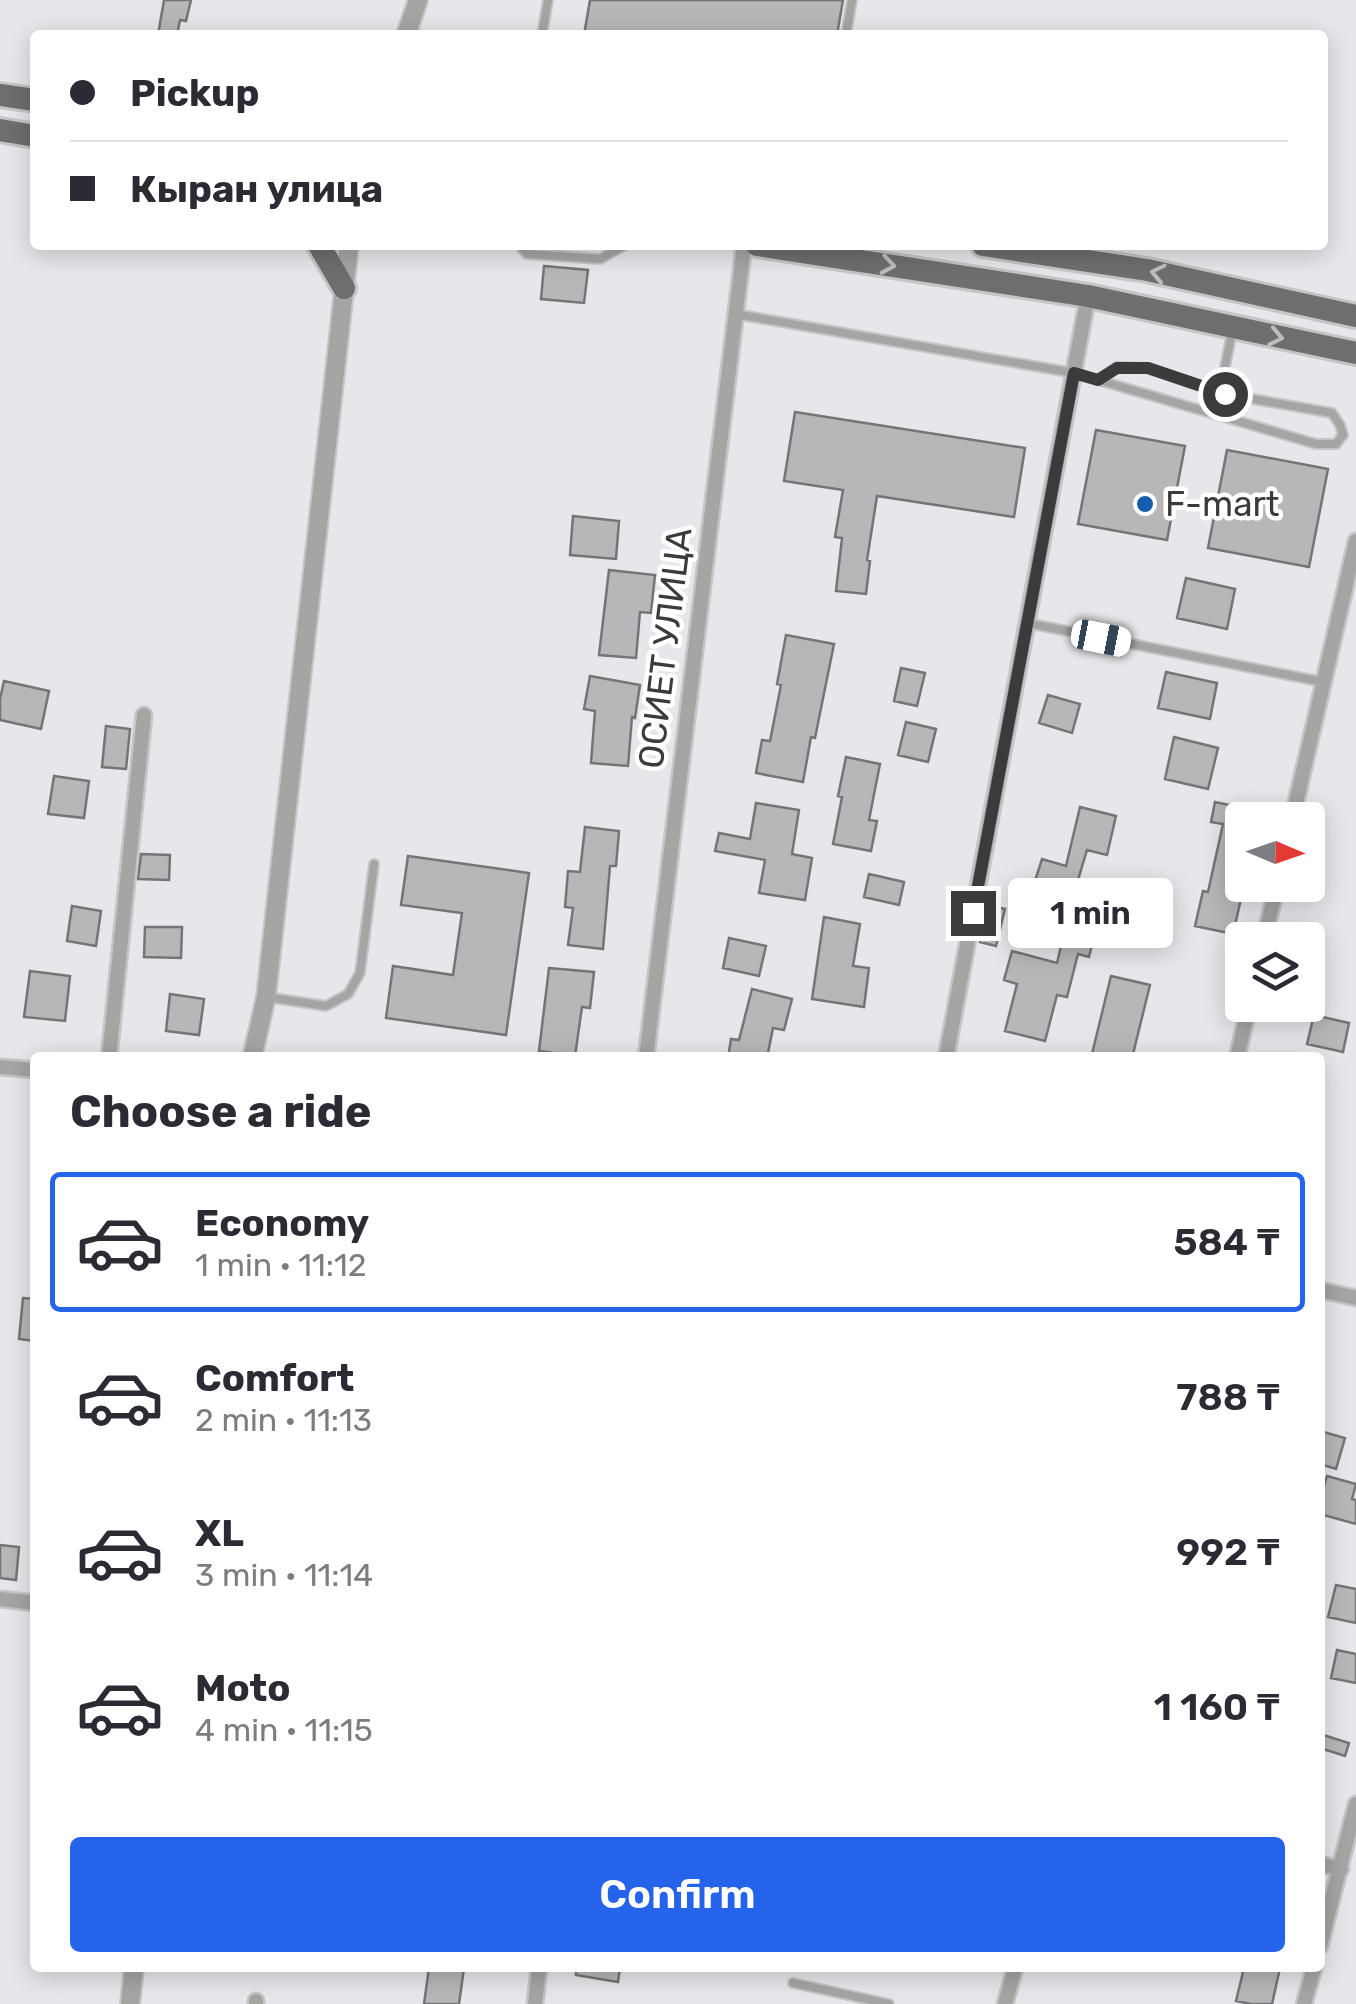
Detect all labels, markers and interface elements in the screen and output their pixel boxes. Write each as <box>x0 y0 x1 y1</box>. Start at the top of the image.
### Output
text: Pickup <box>130 70 259 116</box>
text: Кыран улица <box>130 166 383 212</box>
one-way arrow <box>880 254 896 275</box>
one-way arrow <box>1150 263 1167 284</box>
one-way arrow <box>1268 325 1285 346</box>
route start <box>1203 372 1248 417</box>
place label: F-mart <box>1165 483 1279 525</box>
marker: F-mart <box>1134 493 1156 515</box>
street label: ОСИЕТ УЛИЦА <box>629 525 701 771</box>
car <box>1069 618 1133 658</box>
north arrow <box>1225 802 1325 902</box>
map controls <box>1225 802 1325 1022</box>
callout: 1 min <box>1008 878 1173 948</box>
route end <box>951 891 996 936</box>
text: 1 min <box>1050 894 1131 932</box>
button: layers <box>1225 922 1325 1022</box>
text: Choose a ride <box>70 1085 372 1138</box>
icon: car <box>75 1197 165 1287</box>
text: Economy <box>195 1200 369 1246</box>
text: 584 ₸ <box>1173 1219 1280 1265</box>
text: 1 min · 11:12 <box>195 1246 366 1284</box>
icon: car <box>75 1352 165 1442</box>
text: Comfort <box>195 1355 354 1401</box>
text: 788 ₸ <box>1176 1374 1280 1420</box>
text: 2 min · 11:13 <box>195 1401 372 1439</box>
icon: car <box>75 1507 165 1597</box>
text: XL <box>195 1510 244 1556</box>
text: 992 ₸ <box>1176 1529 1280 1575</box>
text: 3 min · 11:14 <box>195 1556 373 1594</box>
icon: car <box>75 1662 165 1752</box>
text: Moto <box>195 1665 291 1711</box>
text: 1 160 ₸ <box>1154 1684 1280 1730</box>
text: 4 min · 11:15 <box>195 1711 373 1749</box>
button: Confirm <box>70 1837 1285 1952</box>

